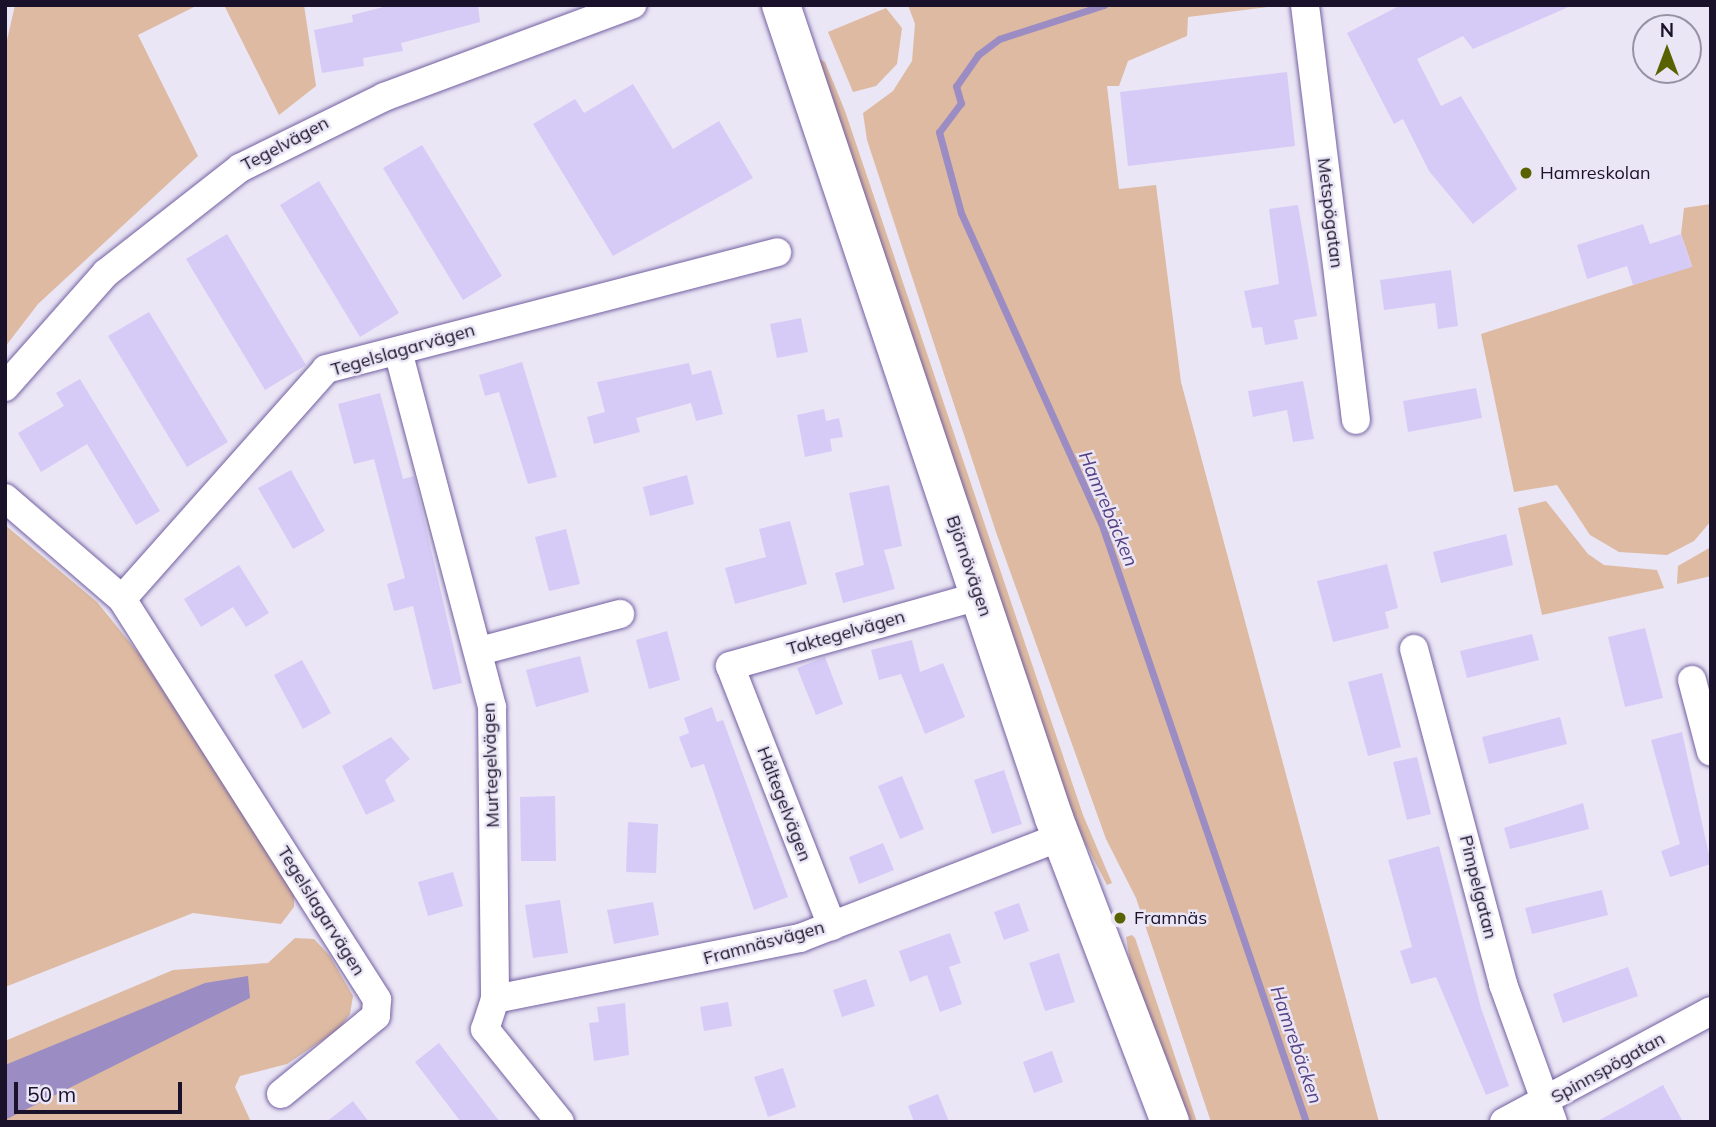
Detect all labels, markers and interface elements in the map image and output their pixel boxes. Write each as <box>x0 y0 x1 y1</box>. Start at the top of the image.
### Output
north arrow <box>1632 14 1702 84</box>
text: N <box>1660 18 1674 42</box>
street label: Tegelvägen <box>238 112 332 176</box>
street label: Metspögatan <box>1313 157 1347 269</box>
place label: Hamreskolan <box>1540 162 1650 184</box>
marker: Hamreskolan <box>1518 165 1534 181</box>
street label: Tegelslagarvägen <box>329 319 477 381</box>
water label: Hamrebäcken <box>1073 448 1143 570</box>
street label: Björnövägen <box>942 513 996 619</box>
street label: Taktegelvägen <box>784 606 908 660</box>
street label: Murtegelvägen <box>478 702 504 828</box>
street label: Håltegelvägen <box>752 743 816 865</box>
street label: Pimpelgatan <box>1455 833 1501 941</box>
street label: Tegelslagarvägen <box>272 842 370 980</box>
place label: Framnäs <box>1134 907 1207 929</box>
marker: Framnäs <box>1112 910 1128 926</box>
street label: Framnäsvägen <box>701 916 827 970</box>
water label: Hamrebäcken <box>1265 983 1327 1107</box>
street label: Spinnspögatan <box>1547 1028 1669 1108</box>
scale bar <box>18 1068 186 1112</box>
text: 50 m <box>27 1081 76 1107</box>

